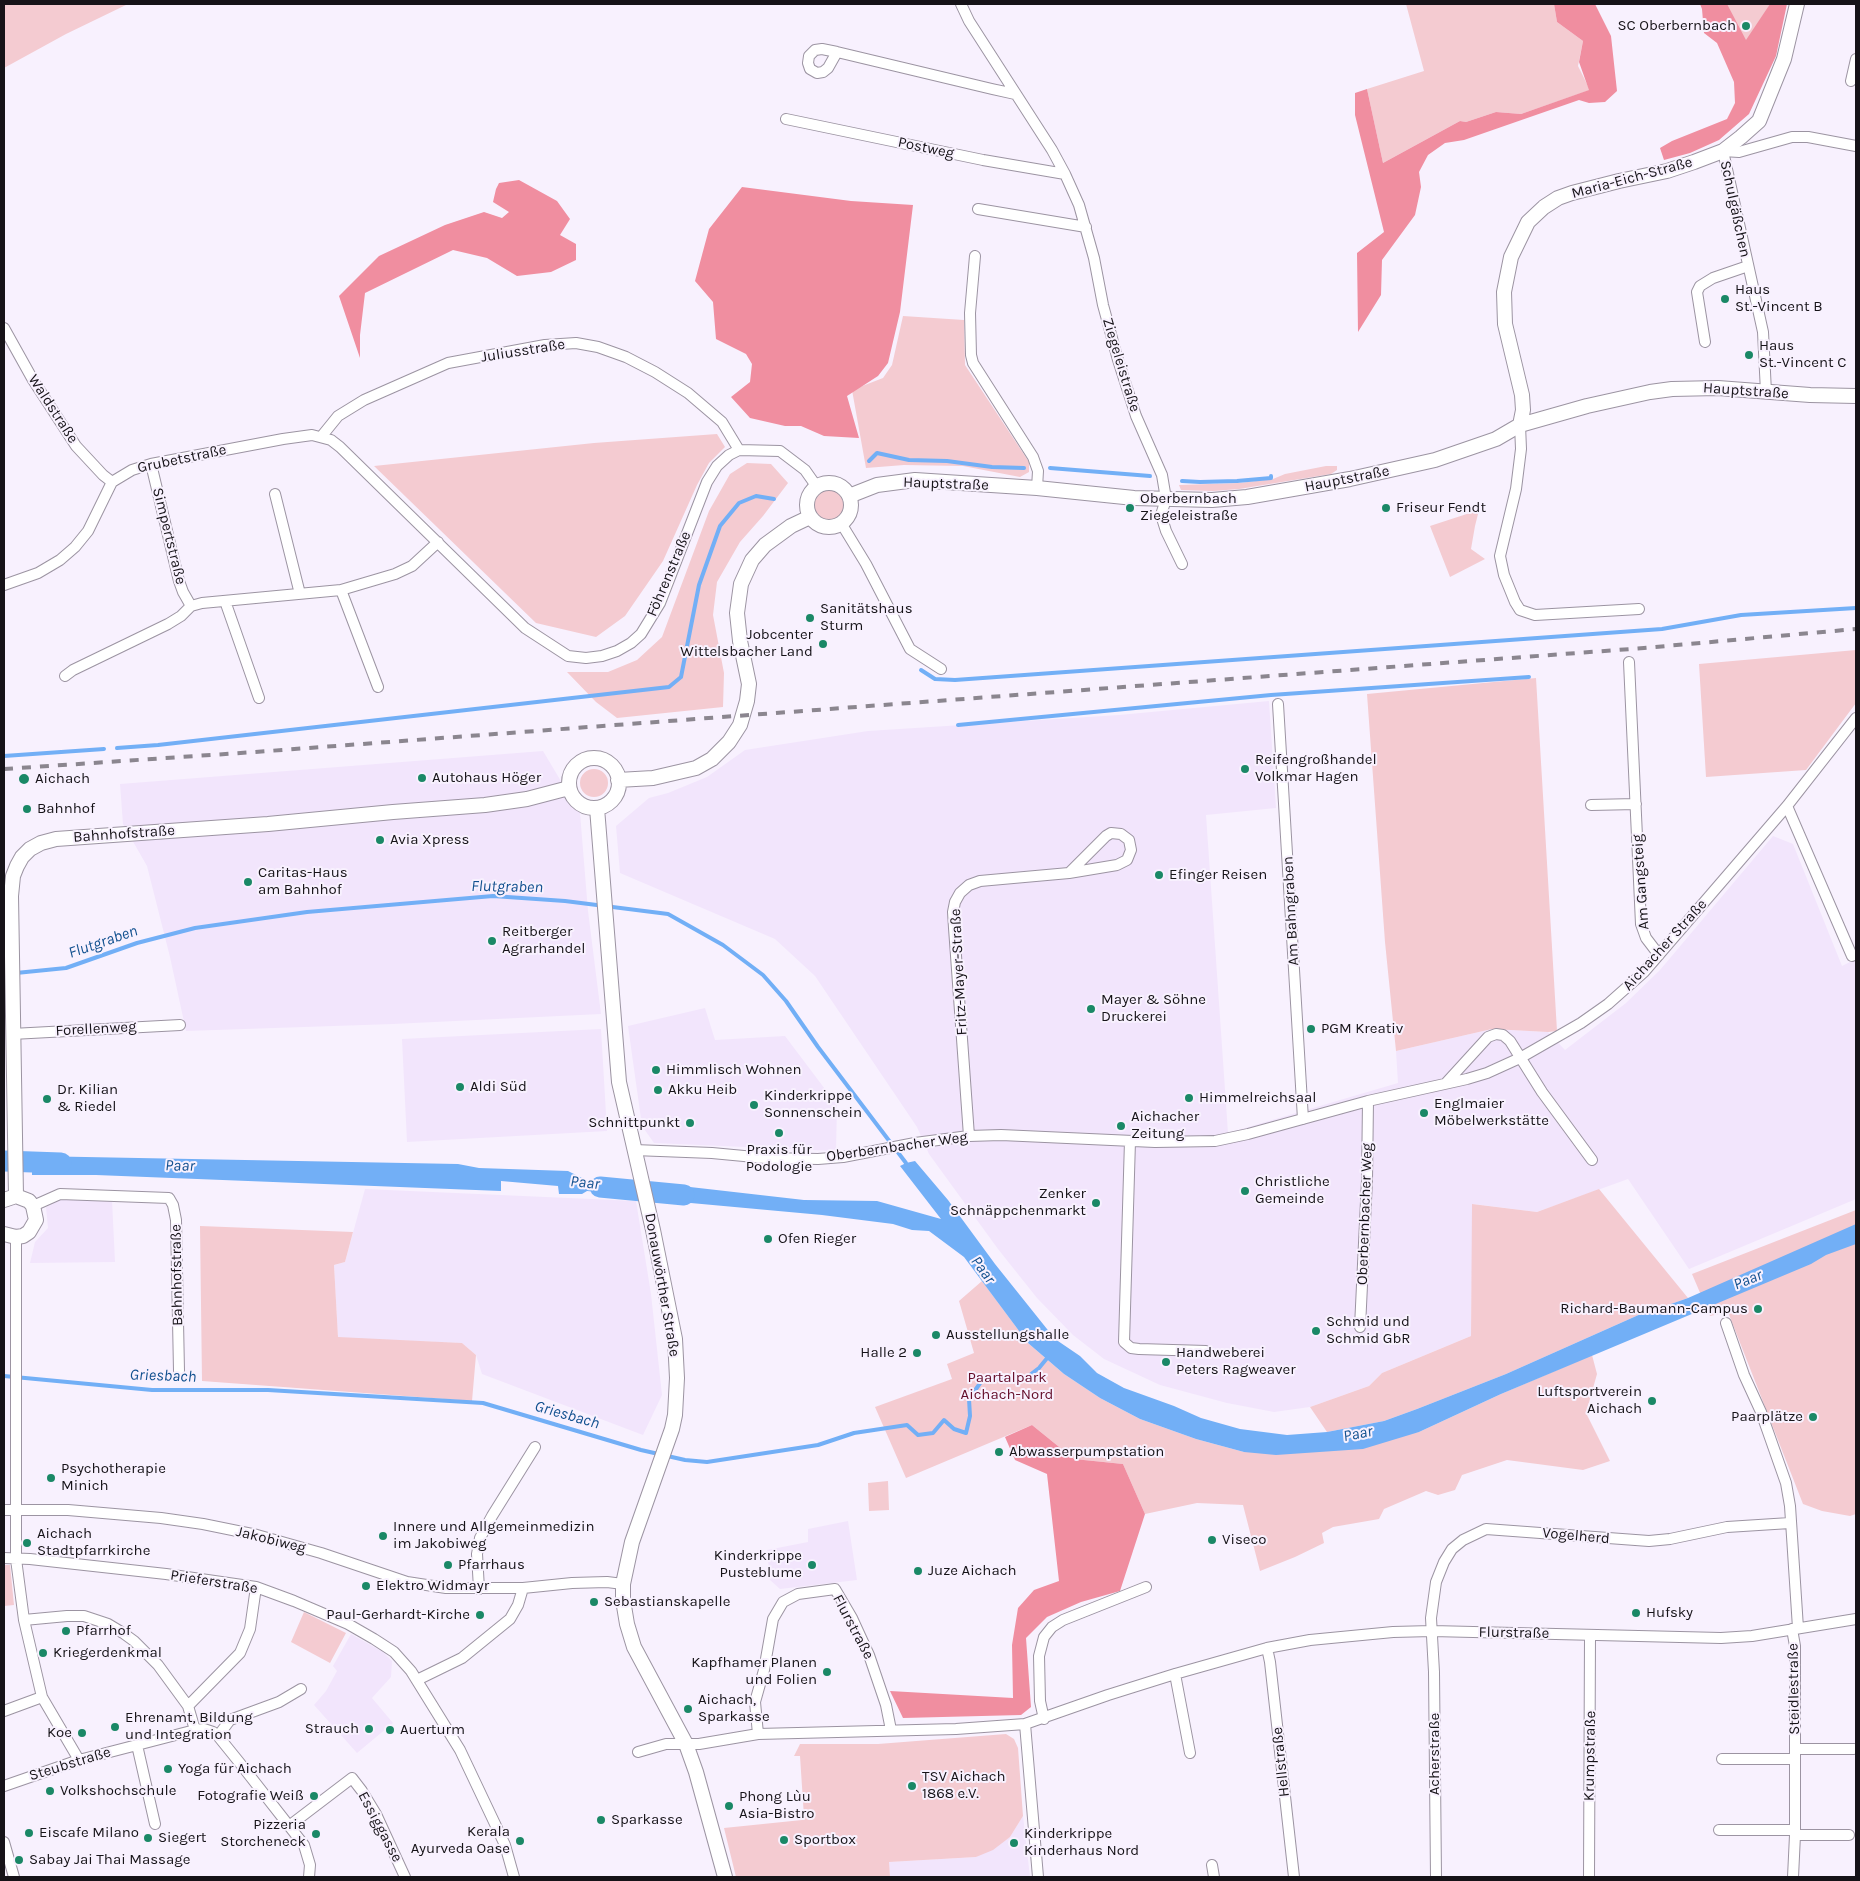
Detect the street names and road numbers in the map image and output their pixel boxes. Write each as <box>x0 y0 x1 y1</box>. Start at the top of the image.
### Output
street label: Postweg <box>896 133 956 163</box>
street label: Maria-Eich-Straße <box>1570 153 1694 203</box>
street label: Schulgäßchen <box>1716 159 1754 259</box>
street label: Ziegeleistraße <box>1098 316 1144 414</box>
street label: Juliusstraße <box>480 335 566 367</box>
street label: Waldstraße <box>24 371 82 447</box>
street label: Hauptstraße <box>1703 379 1789 403</box>
street label: Grubetstraße <box>136 441 228 477</box>
street label: Hauptstraße <box>1303 462 1391 496</box>
street label: Hauptstraße <box>903 474 989 494</box>
street label: Simpertstraße <box>148 486 190 586</box>
street label: Föhrenstraße <box>643 529 695 619</box>
street label: Bahnhofstraße <box>73 821 175 847</box>
street label: Am Gangsteig <box>1629 834 1653 930</box>
street label: Am Bahngraben <box>1279 856 1303 966</box>
street label: Aichacher Straße <box>1619 896 1711 994</box>
street label: Fritz-Mayer-Straße <box>947 908 971 1036</box>
street label: Forellenweg <box>55 1018 137 1040</box>
street label: Oberbernbacher Weg <box>825 1128 969 1166</box>
street label: Oberbernbacher Weg <box>1354 1142 1376 1286</box>
street label: Donauwörther Straße <box>640 1212 684 1358</box>
street label: Bahnhofstraße <box>167 1224 187 1326</box>
street label: Jakobiweg <box>234 1523 308 1557</box>
street label: Vogelherd <box>1542 1524 1610 1548</box>
street label: Prieferstraße <box>169 1566 259 1598</box>
street label: Flurstraße <box>828 1592 878 1662</box>
street label: Flurstraße <box>1479 1623 1549 1643</box>
street label: Steidlestraße <box>1784 1643 1804 1735</box>
street label: Krumpstraße <box>1580 1711 1600 1801</box>
street label: Acherstraße <box>1426 1713 1444 1795</box>
street label: Hellstraße <box>1268 1726 1294 1798</box>
street label: Steubstraße <box>27 1743 113 1785</box>
street label: Essiggasse <box>354 1789 406 1865</box>

